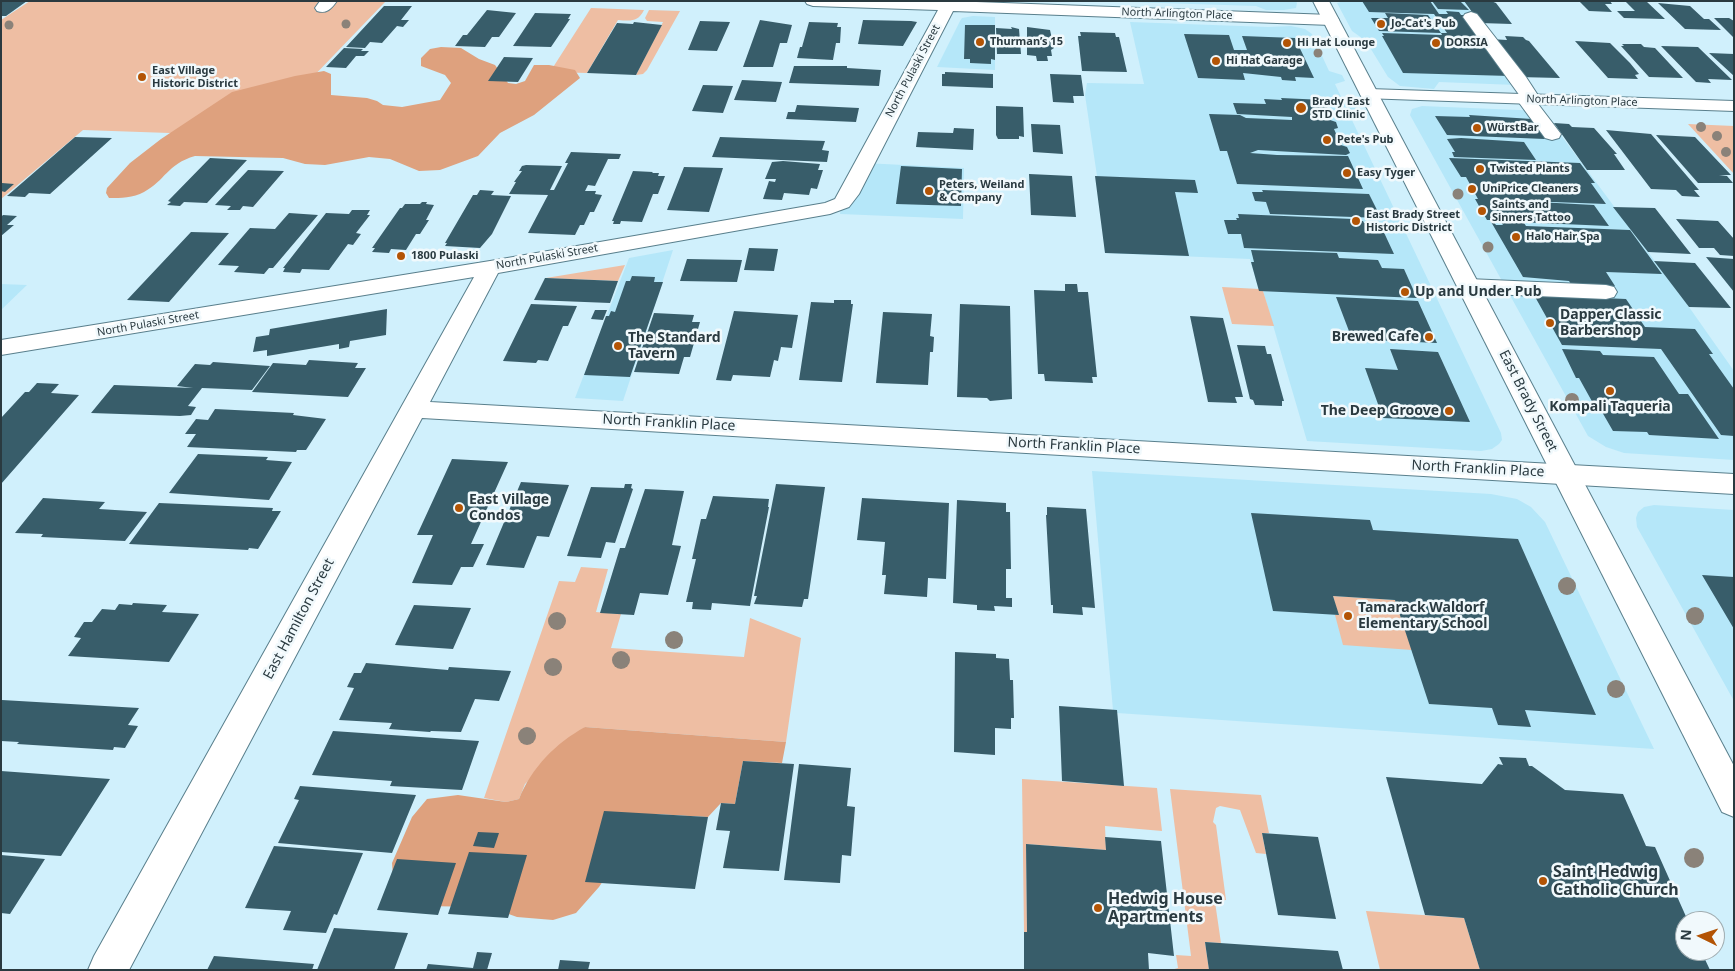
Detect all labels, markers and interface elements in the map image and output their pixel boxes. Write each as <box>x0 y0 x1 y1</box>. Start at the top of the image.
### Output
street label: North Arlington Place <box>1121 5 1233 23</box>
place label: Jo-Cat's Pub <box>1391 17 1456 31</box>
marker: Jo-Cat's Pub <box>1375 18 1387 30</box>
street label: North Pulaski Street <box>883 22 943 120</box>
place label: Thurman’s 15 <box>990 35 1063 49</box>
marker: Thurman’s 15 <box>974 36 986 48</box>
place label: Hi Hat Lounge <box>1297 36 1375 50</box>
place label: DORSIA <box>1446 36 1488 50</box>
marker: Hi Hat Lounge <box>1281 37 1293 49</box>
marker: DORSIA <box>1430 37 1442 49</box>
place label: Hi Hat Garage <box>1226 54 1303 68</box>
marker: Hi Hat Garage <box>1210 55 1222 67</box>
place label: East Village Historic District <box>152 64 238 90</box>
marker: East Village Historic District <box>136 71 148 83</box>
street label: North Arlington Place <box>1526 92 1638 110</box>
place label: Brady East STD Clinic <box>1312 95 1370 121</box>
marker: Brady East STD Clinic <box>1294 101 1308 115</box>
place label: WürstBar <box>1487 121 1539 135</box>
marker: WürstBar <box>1471 122 1483 134</box>
place label: Pete's Pub <box>1337 133 1394 147</box>
marker: Pete's Pub <box>1321 134 1333 146</box>
place label: Twisted Plants <box>1490 162 1570 176</box>
marker: Twisted Plants <box>1474 163 1486 175</box>
place label: Easy Tyger <box>1357 166 1415 180</box>
marker: Easy Tyger <box>1341 167 1353 179</box>
place label: Peters, Weiland & Company <box>939 178 1024 204</box>
place label: UniPrice Cleaners <box>1482 182 1579 196</box>
marker: UniPrice Cleaners <box>1466 183 1478 195</box>
marker: Peters, Weiland & Company <box>923 185 935 197</box>
place label: Saints and Sinners Tattoo <box>1492 198 1571 224</box>
marker: Saints and Sinners Tattoo <box>1476 205 1488 217</box>
place label: East Brady Street Historic District <box>1366 208 1460 234</box>
marker: East Brady Street Historic District <box>1350 215 1362 227</box>
place label: Halo Hair Spa <box>1526 230 1600 244</box>
marker: Halo Hair Spa <box>1510 231 1522 243</box>
street label: North Pulaski Street <box>495 242 599 272</box>
place label: 1800 Pulaski <box>411 249 479 263</box>
marker: 1800 Pulaski <box>395 250 407 262</box>
place label: Up and Under Pub <box>1415 284 1541 300</box>
marker: Up and Under Pub <box>1399 286 1411 298</box>
place label: Dapper Classic Barbershop <box>1560 307 1662 340</box>
street label: North Pulaski Street <box>96 309 200 339</box>
marker: Dapper Classic Barbershop <box>1544 317 1556 329</box>
place label: Brewed Cafe <box>1332 329 1419 345</box>
place label: The Standard Tavern <box>628 330 721 362</box>
marker: Brewed Cafe <box>1423 331 1435 343</box>
marker: The Standard Tavern <box>612 340 624 352</box>
street label: East Brady Street <box>1495 347 1561 455</box>
marker: Kompali Taqueria <box>1604 385 1616 397</box>
place label: Kompali Taqueria <box>1549 399 1671 415</box>
place label: The Deep Groove <box>1321 403 1439 419</box>
marker: The Deep Groove <box>1443 405 1455 417</box>
street label: North Franklin Place <box>602 411 736 435</box>
street label: North Franklin Place <box>1007 434 1141 458</box>
street label: North Franklin Place <box>1411 457 1545 481</box>
place label: East Village Condos <box>469 492 549 524</box>
marker: East Village Condos <box>453 502 465 514</box>
street label: East Hamilton Street <box>260 556 338 682</box>
place label: Tamarack Waldorf Elementary School <box>1358 600 1488 632</box>
marker: Tamarack Waldorf Elementary School <box>1342 610 1354 622</box>
place label: Saint Hedwig Catholic Church <box>1553 862 1679 900</box>
marker: Saint Hedwig Catholic Church <box>1537 875 1549 887</box>
place label: Hedwig House Apartments <box>1108 889 1223 927</box>
marker: Hedwig House Apartments <box>1092 902 1104 914</box>
north arrow <box>1675 911 1725 961</box>
text: N <box>1676 929 1695 941</box>

